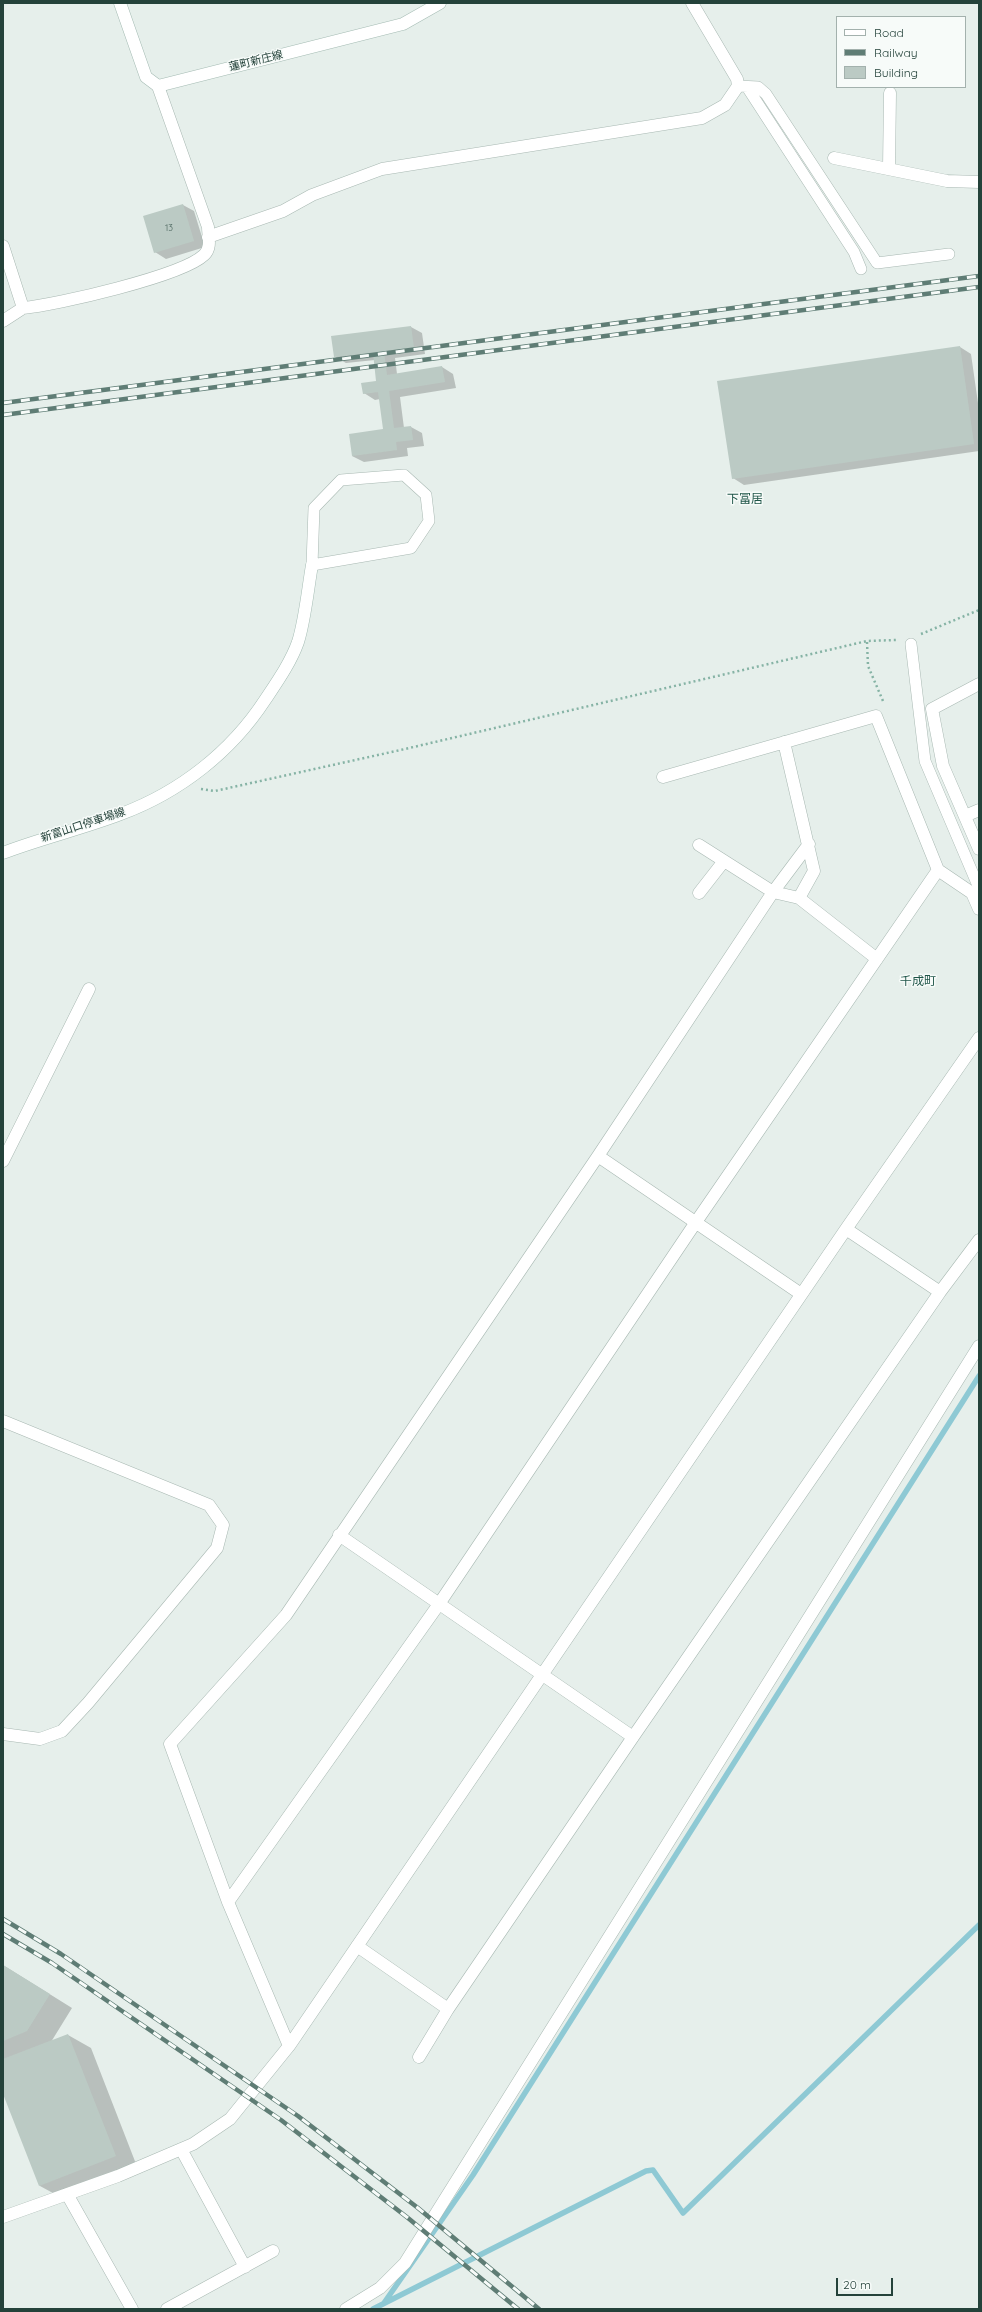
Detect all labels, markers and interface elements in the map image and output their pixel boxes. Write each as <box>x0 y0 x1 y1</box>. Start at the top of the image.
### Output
legend <box>836 16 966 88</box>
text: Road <box>874 25 904 40</box>
text: Railway <box>874 45 918 60</box>
street label: 蓮町新庄線 <box>228 48 284 74</box>
text: Building <box>874 65 918 80</box>
house number: 13 <box>165 223 173 233</box>
district label: 下冨居 <box>727 492 763 506</box>
street label: 新富山口停車場線 <box>39 805 127 845</box>
district label: 千成町 <box>900 974 936 988</box>
scale bar <box>838 2270 895 2296</box>
text: 20 m <box>843 2277 871 2292</box>

